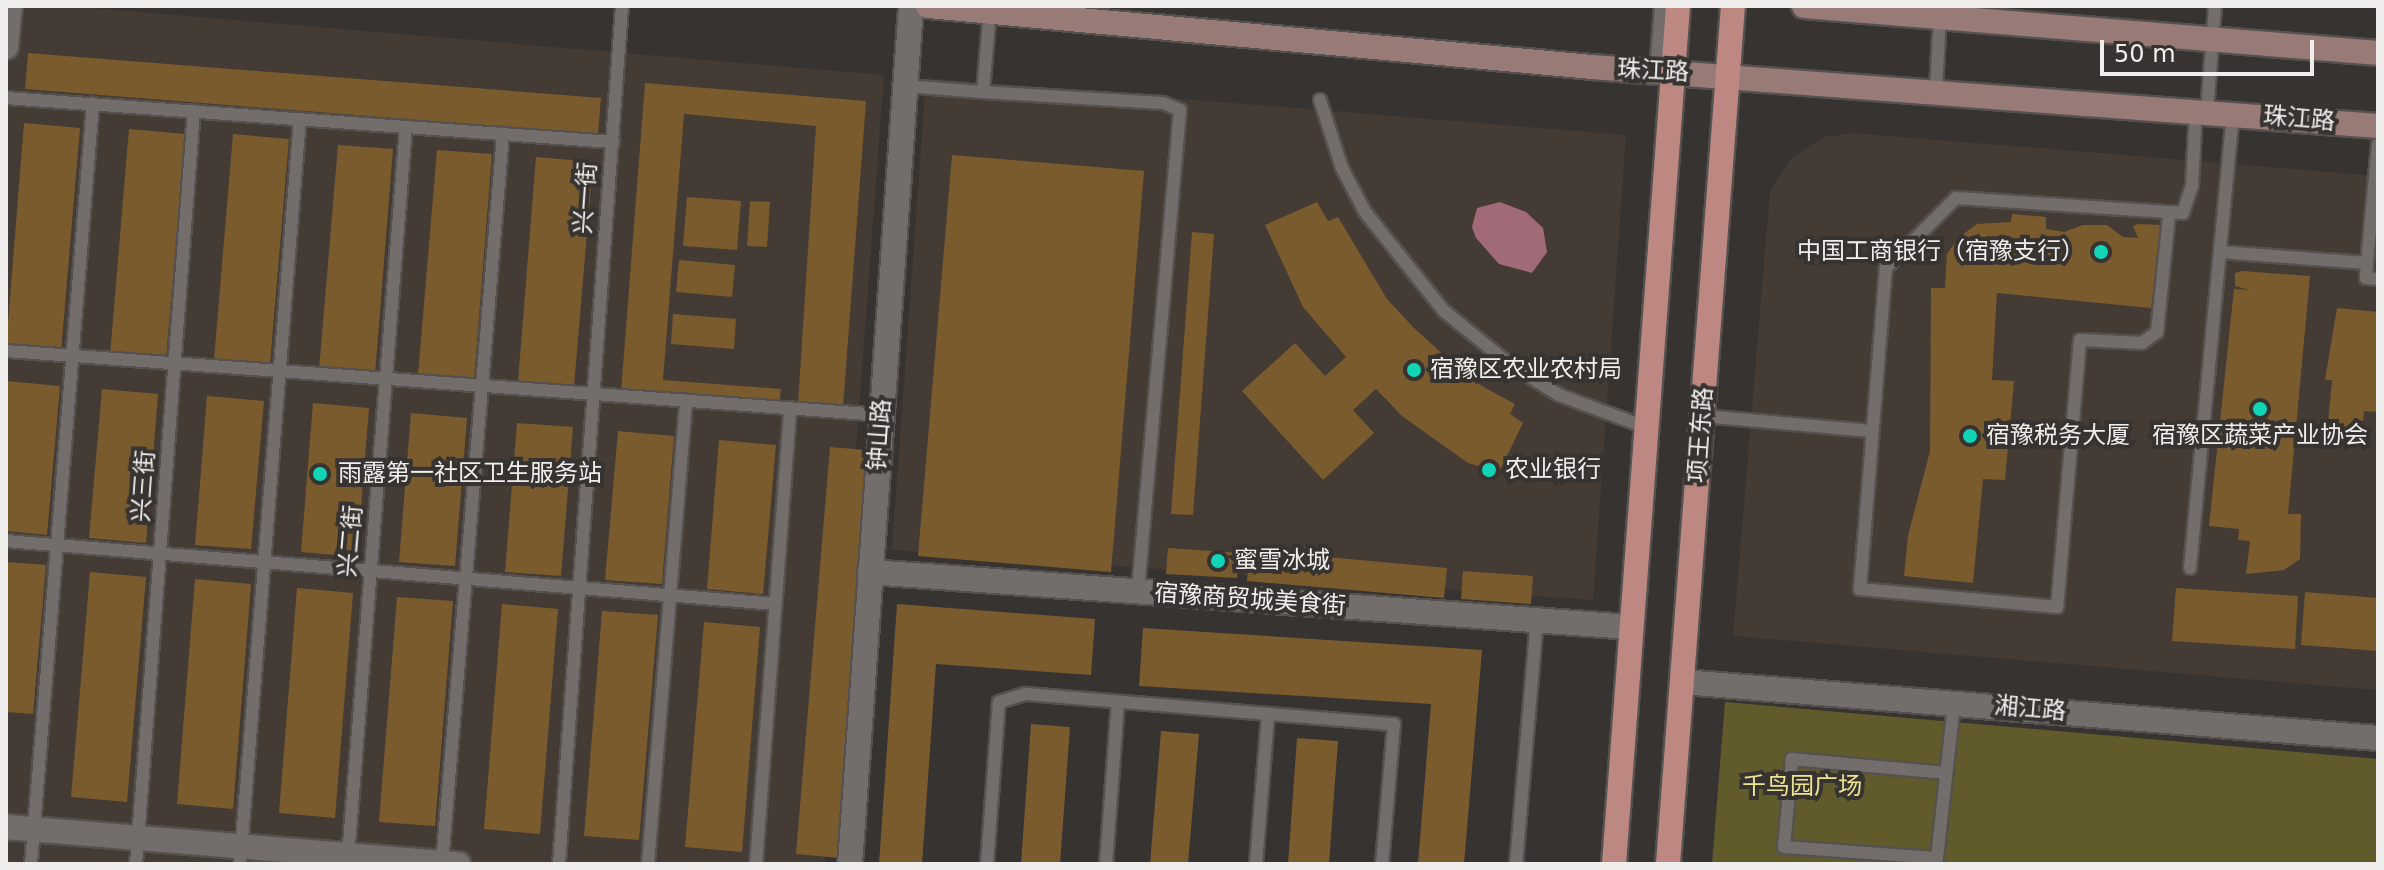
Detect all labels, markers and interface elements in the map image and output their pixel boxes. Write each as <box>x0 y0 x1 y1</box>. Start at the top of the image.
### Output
scale bar <box>2104 24 2318 74</box>
text: 50 m <box>2114 40 2176 68</box>
street label: 珠江路 <box>1616 55 1690 87</box>
street label: 珠江路 <box>2262 102 2336 136</box>
street label: 兴一街 <box>569 161 603 235</box>
place label: 中国工商银行（宿豫支行） <box>1797 238 2085 266</box>
marker: 中国工商银行（宿豫支行） <box>2092 243 2110 261</box>
place label: 宿豫区农业农村局 <box>1430 356 1622 384</box>
marker: 宿豫区农业农村局 <box>1405 361 1423 379</box>
street label: 项王东路 <box>1683 386 1719 484</box>
street label: 钟山路 <box>863 398 897 472</box>
marker: 宿豫区蔬菜产业协会 <box>2251 400 2269 418</box>
place label: 宿豫税务大厦 <box>1986 422 2130 450</box>
place label: 宿豫区蔬菜产业协会 <box>2152 422 2368 450</box>
marker: 宿豫税务大厦 <box>1961 427 1979 445</box>
street label: 兴三街 <box>127 449 161 523</box>
place label: 农业银行 <box>1505 456 1601 484</box>
place label: 雨露第一社区卫生服务站 <box>338 460 602 488</box>
marker: 农业银行 <box>1480 461 1498 479</box>
marker: 雨露第一社区卫生服务站 <box>309 463 331 485</box>
street label: 兴二街 <box>334 504 368 578</box>
place label: 蜜雪冰城 <box>1234 547 1330 575</box>
marker: 蜜雪冰城 <box>1209 552 1227 570</box>
street label: 宿豫商贸城美食街 <box>1153 579 1347 621</box>
street label: 湘江路 <box>1993 692 2067 726</box>
park label: 千鸟园广场 <box>1742 773 1862 801</box>

